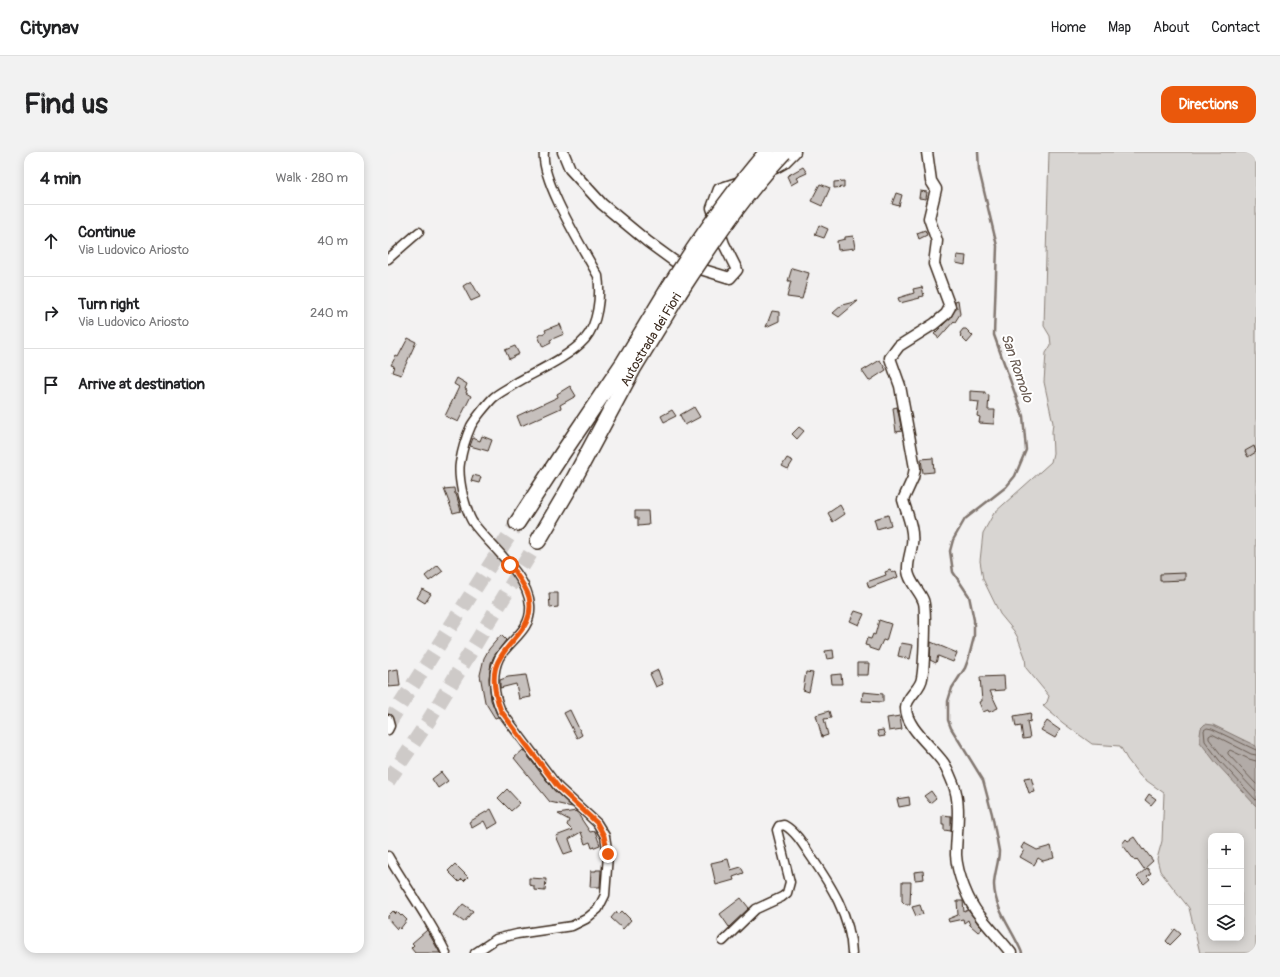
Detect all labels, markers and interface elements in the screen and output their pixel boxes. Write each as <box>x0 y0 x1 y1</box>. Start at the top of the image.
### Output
text: Citynav <box>20 16 79 40</box>
text: Home <box>1051 19 1086 36</box>
text: Map <box>1108 19 1131 36</box>
text: About <box>1153 19 1189 36</box>
text: Contact <box>1211 19 1260 36</box>
button: Directions <box>1161 86 1256 123</box>
text: Find us <box>24 87 108 122</box>
text: 4 min <box>40 168 81 189</box>
text: Walk · 280 m <box>275 170 348 186</box>
text: Continue <box>78 223 136 242</box>
icon: ahead <box>40 230 62 252</box>
text: 40 m <box>317 233 348 249</box>
text: Via Ludovico Ariosto <box>78 242 189 258</box>
street label: Autostrada dei Fiori <box>617 290 685 389</box>
text: Turn right <box>78 295 139 314</box>
icon: right <box>40 302 62 324</box>
text: 240 m <box>310 305 348 321</box>
text: Via Ludovico Ariosto <box>78 314 189 330</box>
water label: San Romolo <box>997 332 1037 406</box>
icon: arrive <box>40 374 62 396</box>
text: Arrive at destination <box>78 375 205 394</box>
route start <box>501 556 519 574</box>
map controls <box>1208 833 1244 941</box>
button: + <box>1208 833 1244 869</box>
route end <box>599 845 617 863</box>
button: − <box>1208 869 1244 905</box>
button: layers <box>1208 905 1244 941</box>

